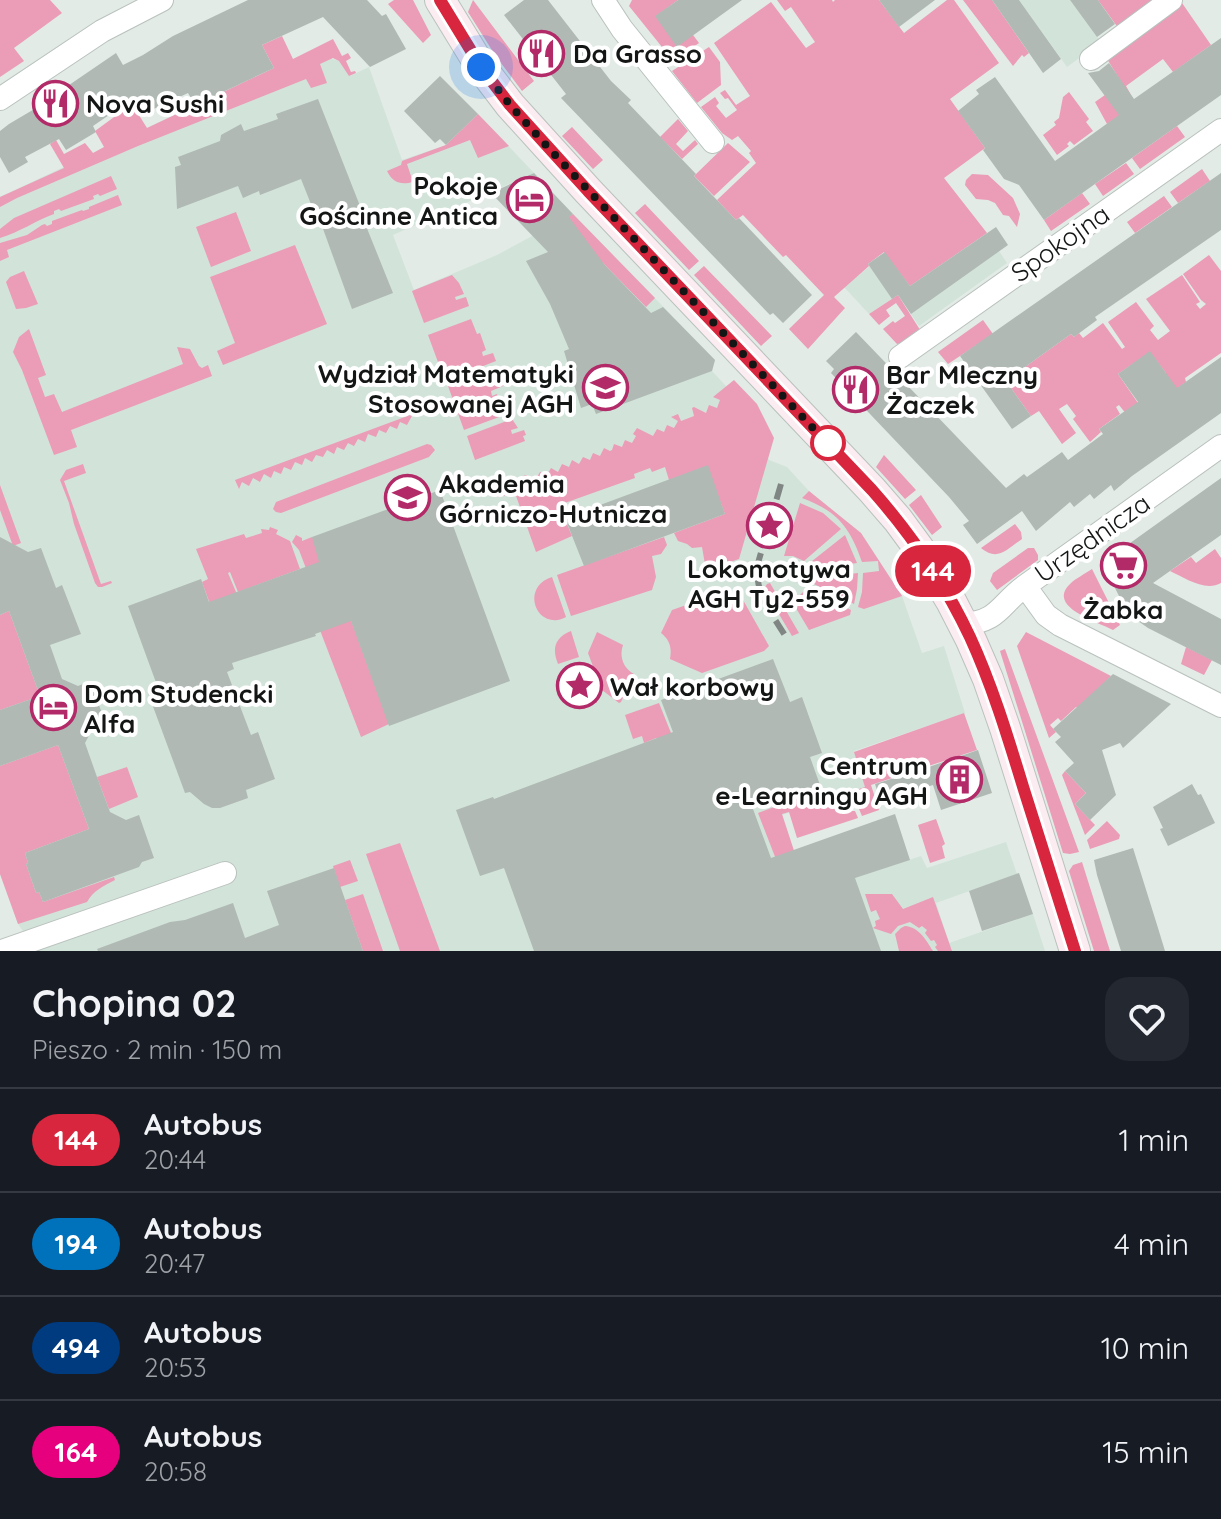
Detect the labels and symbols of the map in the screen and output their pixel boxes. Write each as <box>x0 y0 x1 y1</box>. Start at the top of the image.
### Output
restaurant icon: Da Grasso <box>518 29 566 77</box>
place label: Da Grasso <box>573 37 702 70</box>
your location <box>461 47 501 87</box>
restaurant icon: Nova Sushi <box>31 79 79 127</box>
place label: Nova Sushi <box>86 87 224 120</box>
place label: Pokoje Gościnne Antica <box>299 169 498 232</box>
hotel icon: Pokoje Gościnne Antica <box>505 176 553 224</box>
street label: Spokojna <box>1004 197 1116 289</box>
place label: Wydział Matematyki Stosowanej AGH <box>318 357 574 420</box>
place label: Bar Mleczny Żaczek <box>886 358 1038 421</box>
school or university icon: Wydział Matematyki Stosowanej AGH <box>581 364 629 412</box>
restaurant icon: Bar Mleczny Żaczek <box>831 365 879 413</box>
unlabelled marker <box>811 426 845 460</box>
place label: Akademia Górniczo-Hutnicza <box>439 467 667 530</box>
school or university icon: Akademia Górniczo-Hutnicza <box>384 474 432 522</box>
street label: Urzędnicza <box>1028 486 1156 590</box>
place icon: Lokomotywa AGH Ty2-559 <box>745 501 793 549</box>
supermarket icon: Żabka <box>1099 542 1147 590</box>
line badge: 144 <box>887 545 979 597</box>
place label: Lokomotywa AGH Ty2-559 <box>687 552 851 615</box>
place label: Żabka <box>1083 593 1163 626</box>
place icon: Wał korbowy <box>555 662 603 710</box>
place label: Wał korbowy <box>610 670 774 703</box>
place label: Dom Studencki Alfa <box>84 677 273 740</box>
hotel icon: Dom Studencki Alfa <box>29 684 77 732</box>
place label: Centrum e-Learningu AGH <box>715 749 928 812</box>
building icon: Centrum e-Learningu AGH <box>935 756 983 804</box>

